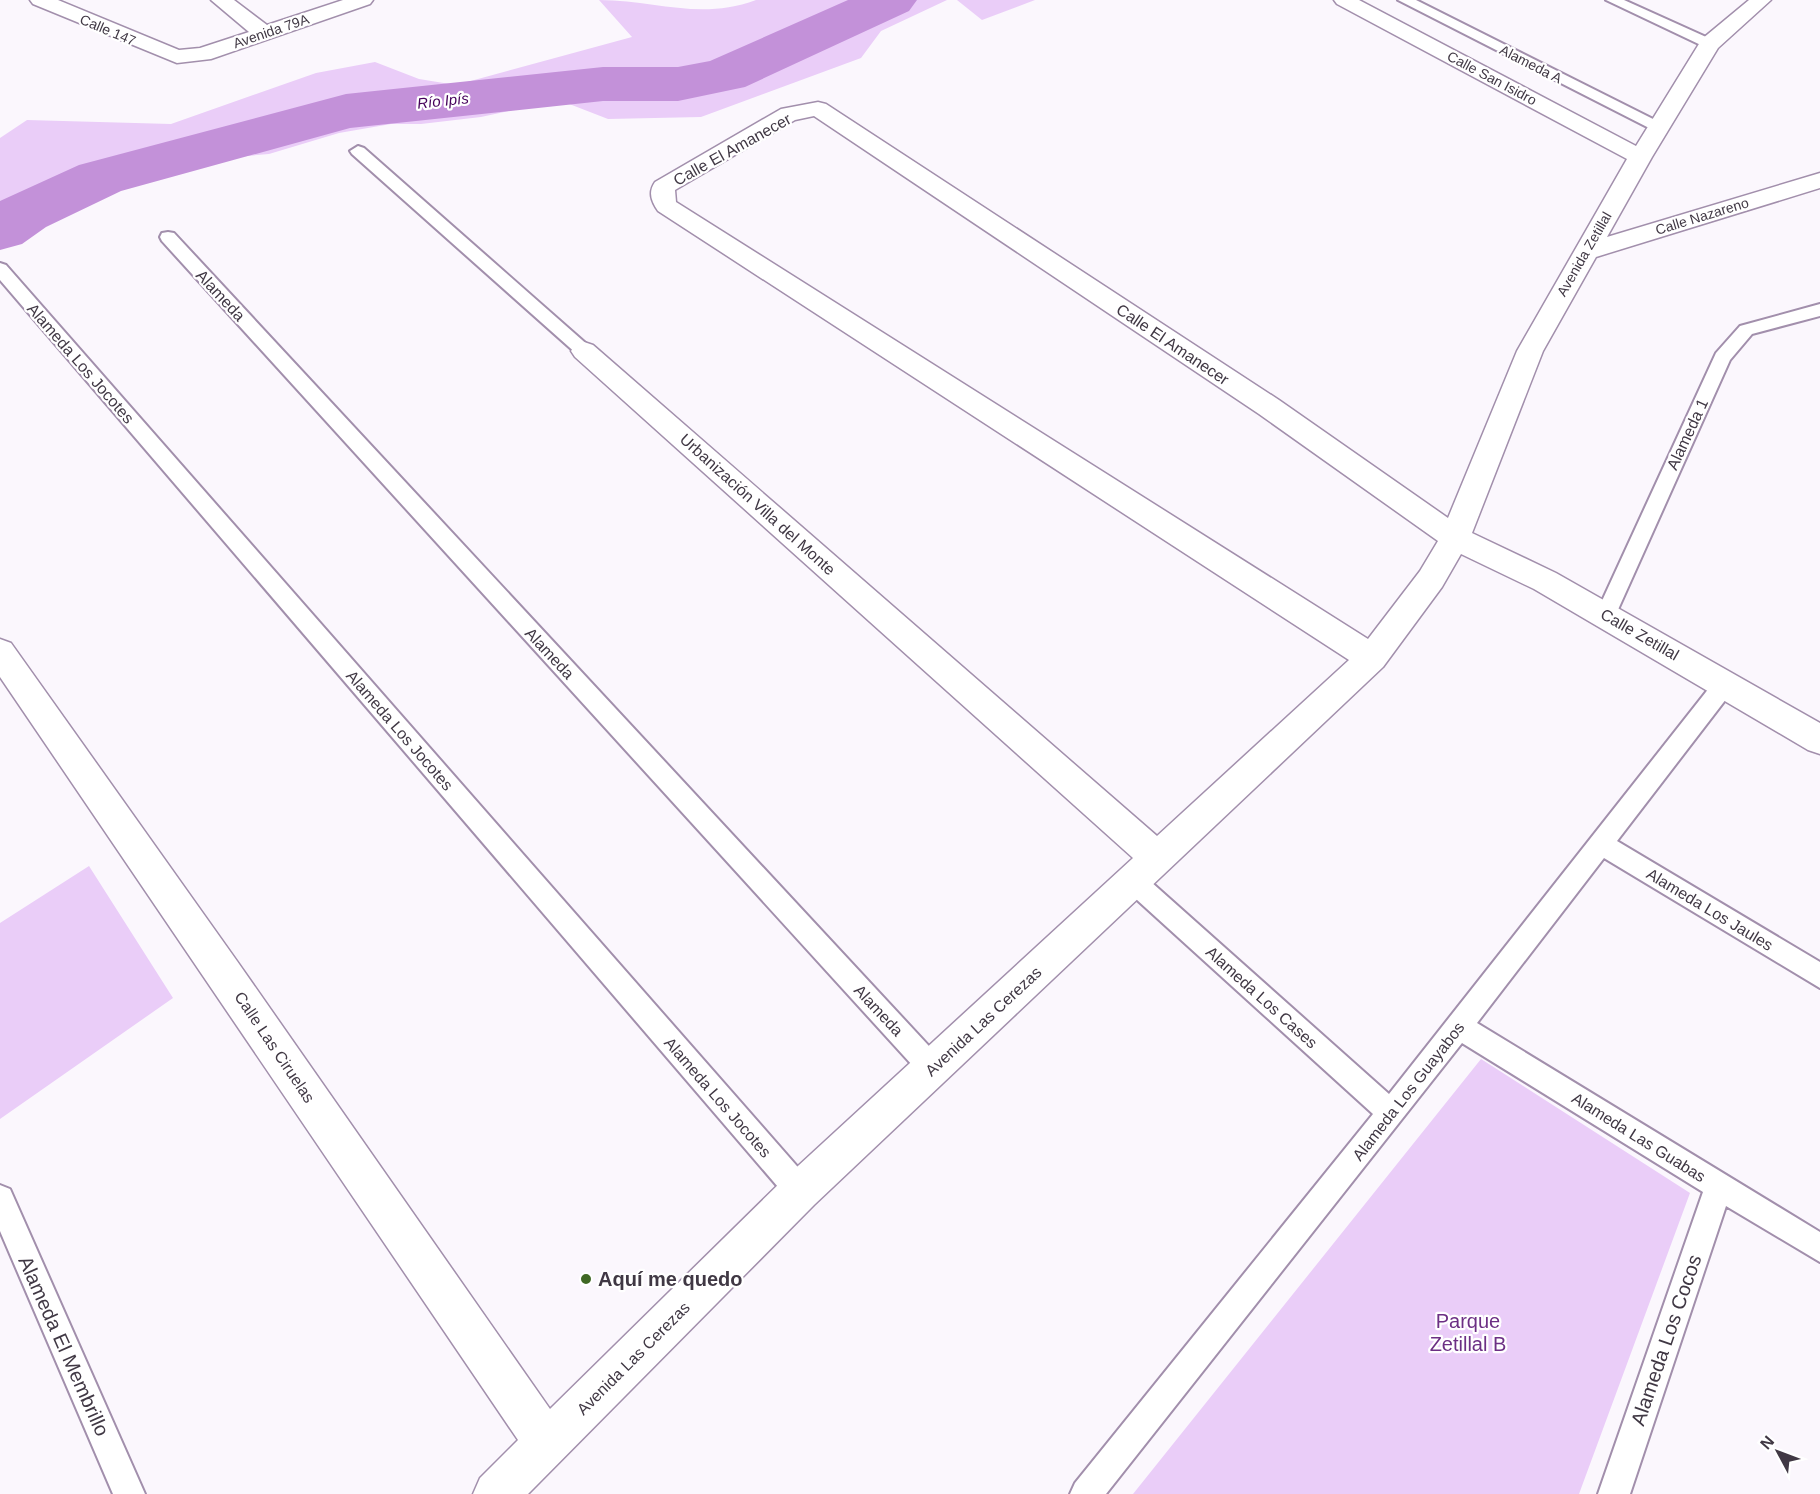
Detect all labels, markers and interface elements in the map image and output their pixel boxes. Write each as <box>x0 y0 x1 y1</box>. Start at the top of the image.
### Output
street label: Avenida 79A <box>231 10 312 51</box>
street label: Calle 147 <box>78 11 139 49</box>
street label: Alameda A <box>1497 42 1565 87</box>
street label: Calle San Isidro <box>1445 48 1540 108</box>
water label: Río Ipís <box>416 89 470 112</box>
street label: Calle El Amanecer <box>671 110 795 189</box>
street label: Calle Nazareno <box>1654 194 1751 238</box>
street label: Avenida Zetillal <box>1553 209 1615 299</box>
street label: Alameda <box>193 266 248 324</box>
street label: Alameda Los Jocotes <box>24 300 137 427</box>
street label: Calle El Amanecer <box>1113 301 1233 389</box>
street label: Alameda 1 <box>1664 396 1711 472</box>
street label: Urbanización Villa del Monte <box>677 430 839 579</box>
street label: Calle Zetillal <box>1598 605 1682 664</box>
street label: Alameda <box>522 624 577 682</box>
street label: Alameda Los Jocotes <box>343 667 456 794</box>
street label: Alameda Los Jaules <box>1644 865 1776 954</box>
street label: Alameda Los Cases <box>1203 943 1321 1052</box>
street label: Avenida Las Cerezas <box>922 963 1045 1079</box>
street label: Alameda <box>851 981 906 1039</box>
street label: Calle Las Ciruelas <box>231 989 318 1106</box>
street label: Alameda Los Guayabos <box>1349 1019 1468 1164</box>
street label: Alameda Los Jocotes <box>661 1034 774 1161</box>
street label: Alameda Las Guabas <box>1569 1089 1708 1185</box>
street label: Alameda Los Cocos <box>1626 1252 1706 1428</box>
street label: Alameda El Membrillo <box>14 1253 114 1439</box>
place label: Aquí me quedo <box>598 1268 742 1290</box>
marker: Aquí me quedo <box>579 1272 593 1286</box>
street label: Avenida Las Cerezas <box>574 1299 693 1418</box>
park label: Parque Zetillal B <box>1430 1310 1506 1355</box>
north arrow <box>1748 1422 1808 1482</box>
text: N <box>1757 1433 1777 1452</box>

